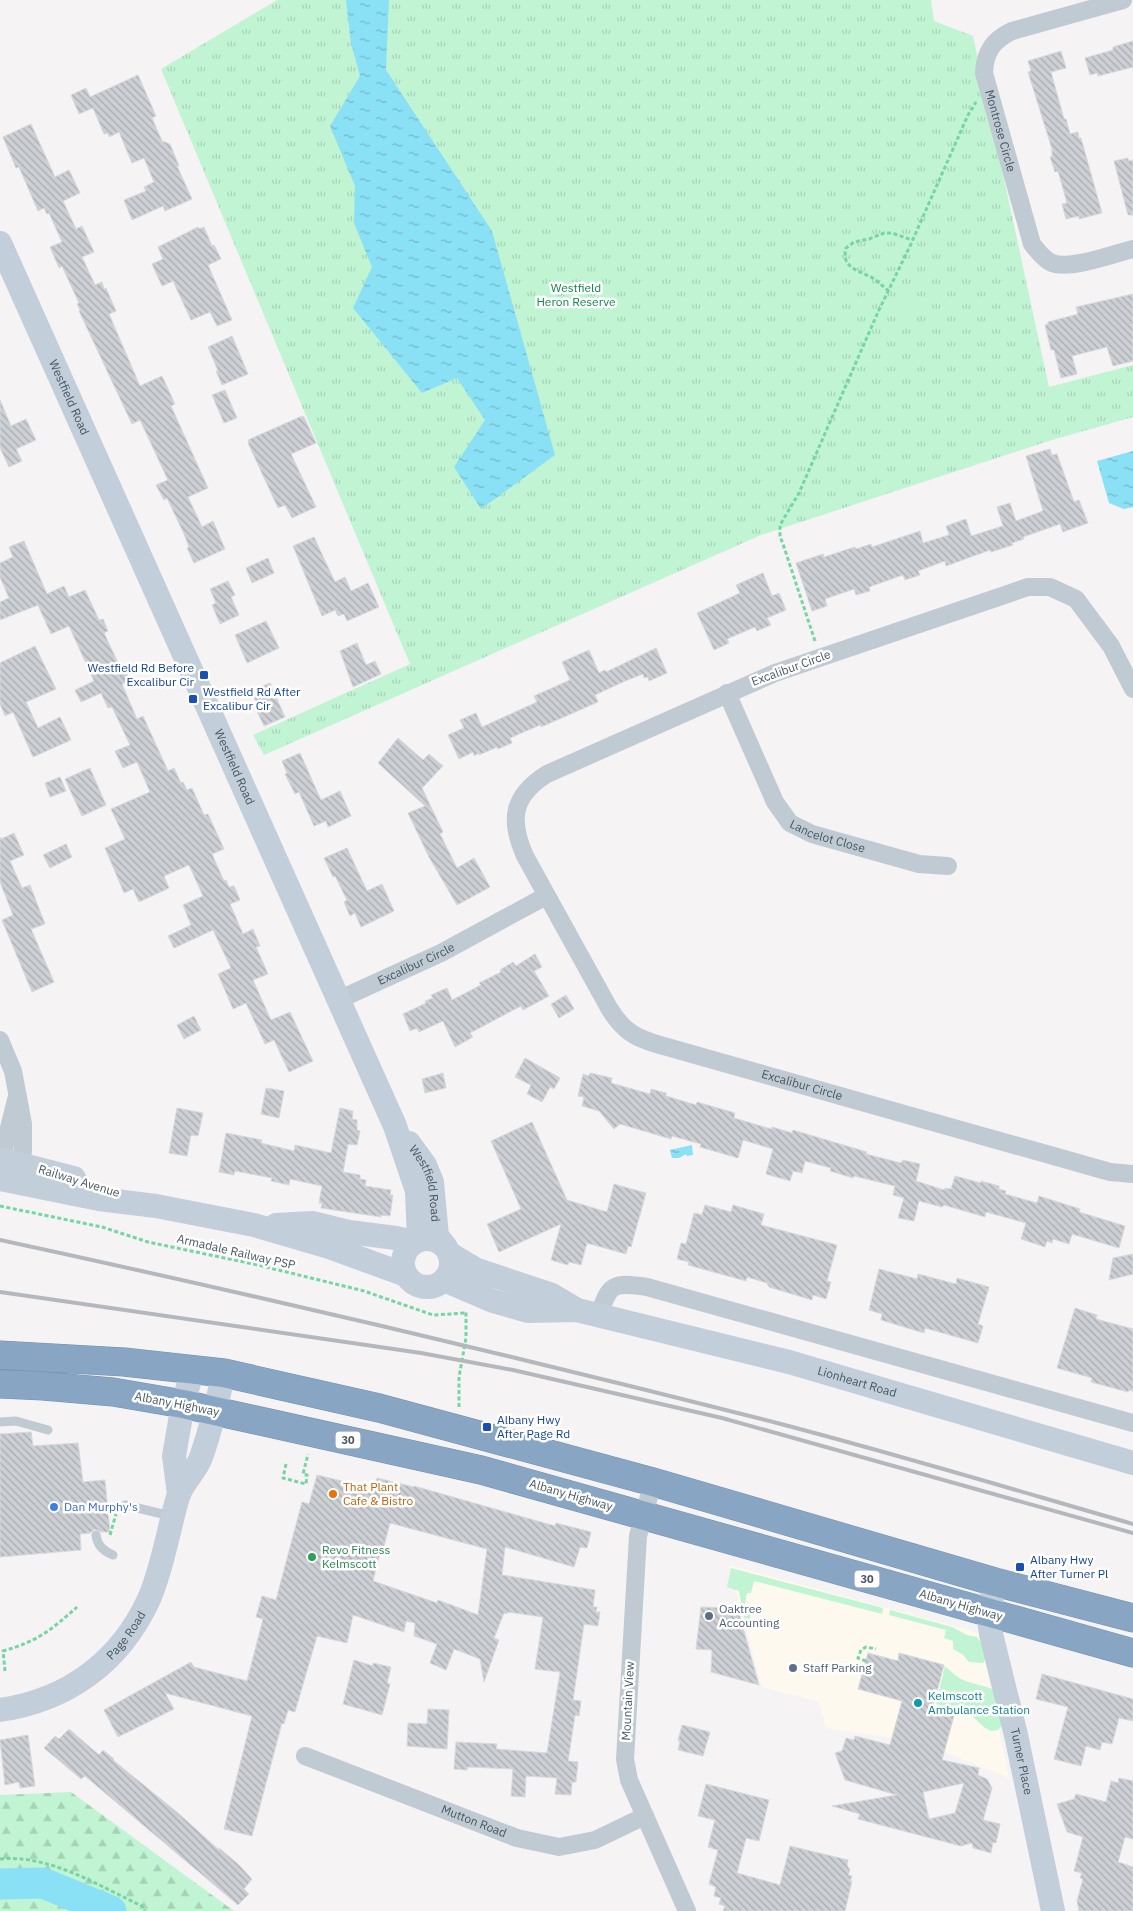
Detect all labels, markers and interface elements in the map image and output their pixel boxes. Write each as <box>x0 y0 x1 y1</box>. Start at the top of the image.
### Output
street label: Montrose Circle <box>982 88 1019 174</box>
park label: Westfield Heron Reserve <box>536 280 616 309</box>
street label: Westfield Road <box>46 357 93 437</box>
street label: Excalibur Circle <box>749 646 833 689</box>
place label: Westfield Rd Before Excalibur Cir <box>87 660 195 689</box>
marker: Westfield Rd Before Excalibur Cir <box>198 669 210 681</box>
place label: Westfield Rd After Excalibur Cir <box>203 684 301 713</box>
marker: Westfield Rd After Excalibur Cir <box>187 693 199 705</box>
street label: Westfield Road <box>211 727 258 807</box>
street label: Lancelot Close <box>787 816 867 856</box>
street label: Excalibur Circle <box>375 939 457 988</box>
street label: Excalibur Circle <box>760 1066 845 1103</box>
street label: Westfield Road <box>406 1142 444 1222</box>
street label: Railway Avenue <box>37 1161 122 1200</box>
street label: Armadale Railway PSP <box>175 1231 297 1272</box>
street label: Lionheart Road <box>816 1363 899 1400</box>
street label: Albany Highway <box>134 1388 221 1419</box>
place label: Albany Hwy After Page Rd <box>497 1412 570 1441</box>
marker: Albany Hwy After Page Rd <box>481 1421 493 1433</box>
road number: 30 <box>336 1432 360 1448</box>
street label: Albany Highway <box>528 1475 614 1514</box>
place label: That Plant Cafe & Bistro <box>343 1479 413 1508</box>
marker: That Plant Cafe & Bistro <box>327 1488 339 1500</box>
place label: Dan Murphy's <box>64 1499 138 1514</box>
marker: Dan Murphy's <box>48 1501 60 1513</box>
place label: Revo Fitness Kelmscott <box>322 1542 390 1571</box>
marker: Revo Fitness Kelmscott <box>306 1551 318 1563</box>
place label: Albany Hwy After Turner Pl <box>1030 1552 1108 1581</box>
marker: Albany Hwy After Turner Pl <box>1014 1561 1026 1573</box>
road number: 30 <box>854 1570 880 1588</box>
street label: Albany Highway <box>918 1585 1004 1624</box>
place label: Oaktree Accounting <box>719 1601 780 1630</box>
street label: Page Road <box>103 1608 148 1663</box>
marker: Oaktree Accounting <box>703 1610 715 1622</box>
place label: Staff Parking <box>803 1660 872 1675</box>
street label: Mountain View <box>618 1661 637 1741</box>
marker: Staff Parking <box>787 1662 799 1674</box>
place label: Kelmscott Ambulance Station <box>928 1688 1030 1717</box>
marker: Kelmscott Ambulance Station <box>912 1697 924 1709</box>
street label: Turner Place <box>1008 1726 1036 1796</box>
street label: Mutton Road <box>439 1801 509 1840</box>

